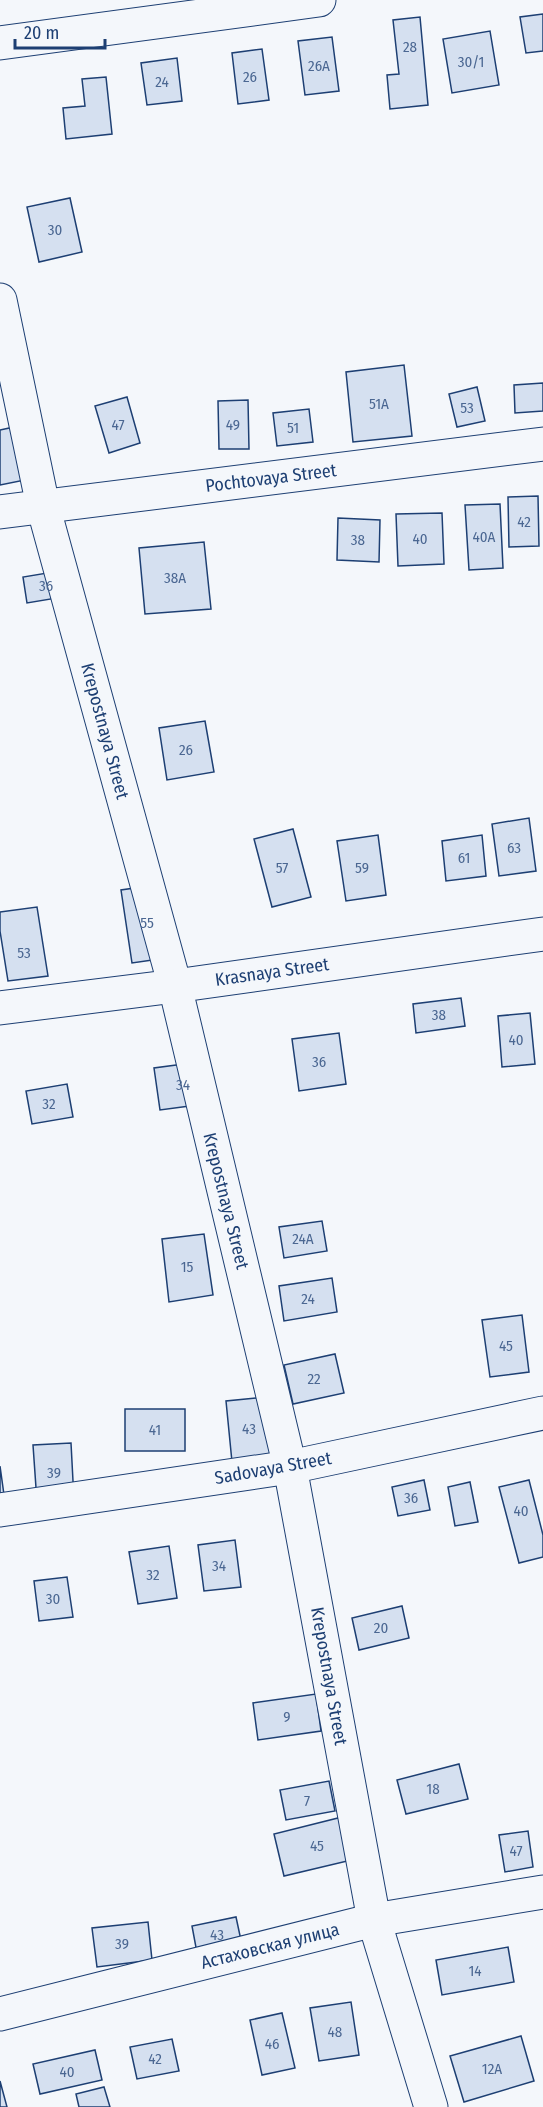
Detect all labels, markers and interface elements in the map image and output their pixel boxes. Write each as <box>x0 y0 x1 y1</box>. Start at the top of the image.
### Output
scale bar <box>15 12 105 50</box>
text: 20 m <box>24 22 59 44</box>
house number: 28 <box>403 38 417 56</box>
house number: 30/1 <box>458 53 484 71</box>
house number: 26А <box>308 57 330 75</box>
house number: 26 <box>243 68 257 86</box>
house number: 24 <box>155 73 169 91</box>
house number: 30 <box>48 221 62 239</box>
house number: 51А <box>369 395 389 413</box>
house number: 53 <box>460 399 474 417</box>
house number: 47 <box>111 416 125 434</box>
house number: 49 <box>226 416 240 434</box>
house number: 51 <box>287 419 299 437</box>
street label: Pochtovaya Street <box>204 459 338 497</box>
house number: 42 <box>517 513 531 531</box>
house number: 40А <box>473 528 496 546</box>
house number: 40 <box>412 530 428 548</box>
house number: 38 <box>351 531 365 549</box>
house number: 38А <box>164 569 186 587</box>
house number: 36 <box>39 577 53 595</box>
street label: Krepostnaya Street <box>76 661 134 802</box>
house number: 26 <box>179 741 193 759</box>
house number: 63 <box>507 839 521 857</box>
house number: 61 <box>458 849 470 867</box>
house number: 57 <box>276 859 288 877</box>
house number: 59 <box>355 859 369 877</box>
house number: 55 <box>140 914 154 932</box>
house number: 53 <box>17 944 31 962</box>
street label: Krasnaya Street <box>214 953 330 991</box>
house number: 38 <box>432 1006 446 1024</box>
house number: 40 <box>508 1031 524 1049</box>
house number: 36 <box>312 1053 326 1071</box>
house number: 34 <box>176 1076 190 1094</box>
house number: 32 <box>42 1095 56 1113</box>
street label: Krepostnaya Street <box>198 1130 254 1272</box>
house number: 24А <box>292 1230 314 1248</box>
house number: 15 <box>181 1258 193 1276</box>
house number: 24 <box>301 1290 315 1308</box>
house number: 45 <box>499 1337 513 1355</box>
house number: 22 <box>307 1370 321 1388</box>
house number: 43 <box>242 1420 256 1438</box>
house number: 41 <box>149 1421 161 1439</box>
street label: Sadovaya Street <box>213 1447 333 1489</box>
house number: 39 <box>47 1464 61 1482</box>
house number: 36 <box>404 1489 418 1507</box>
house number: 40 <box>513 1502 529 1520</box>
house number: 34 <box>212 1557 226 1575</box>
house number: 32 <box>146 1566 160 1584</box>
house number: 30 <box>46 1590 60 1608</box>
street label: Krepostnaya Street <box>306 1605 352 1747</box>
house number: 20 <box>374 1619 388 1637</box>
house number: 9 <box>283 1708 291 1726</box>
house number: 18 <box>426 1780 440 1798</box>
house number: 7 <box>304 1792 310 1810</box>
house number: 45 <box>310 1837 324 1855</box>
house number: 47 <box>509 1842 523 1860</box>
street label: Астаховская улица <box>199 1918 342 1974</box>
house number: 43 <box>210 1926 224 1944</box>
house number: 39 <box>115 1935 129 1953</box>
house number: 14 <box>468 1962 482 1980</box>
house number: 48 <box>328 2023 342 2041</box>
house number: 46 <box>265 2035 279 2053</box>
house number: 42 <box>148 2050 162 2068</box>
house number: 12А <box>482 2060 502 2078</box>
house number: 40 <box>59 2063 75 2081</box>

